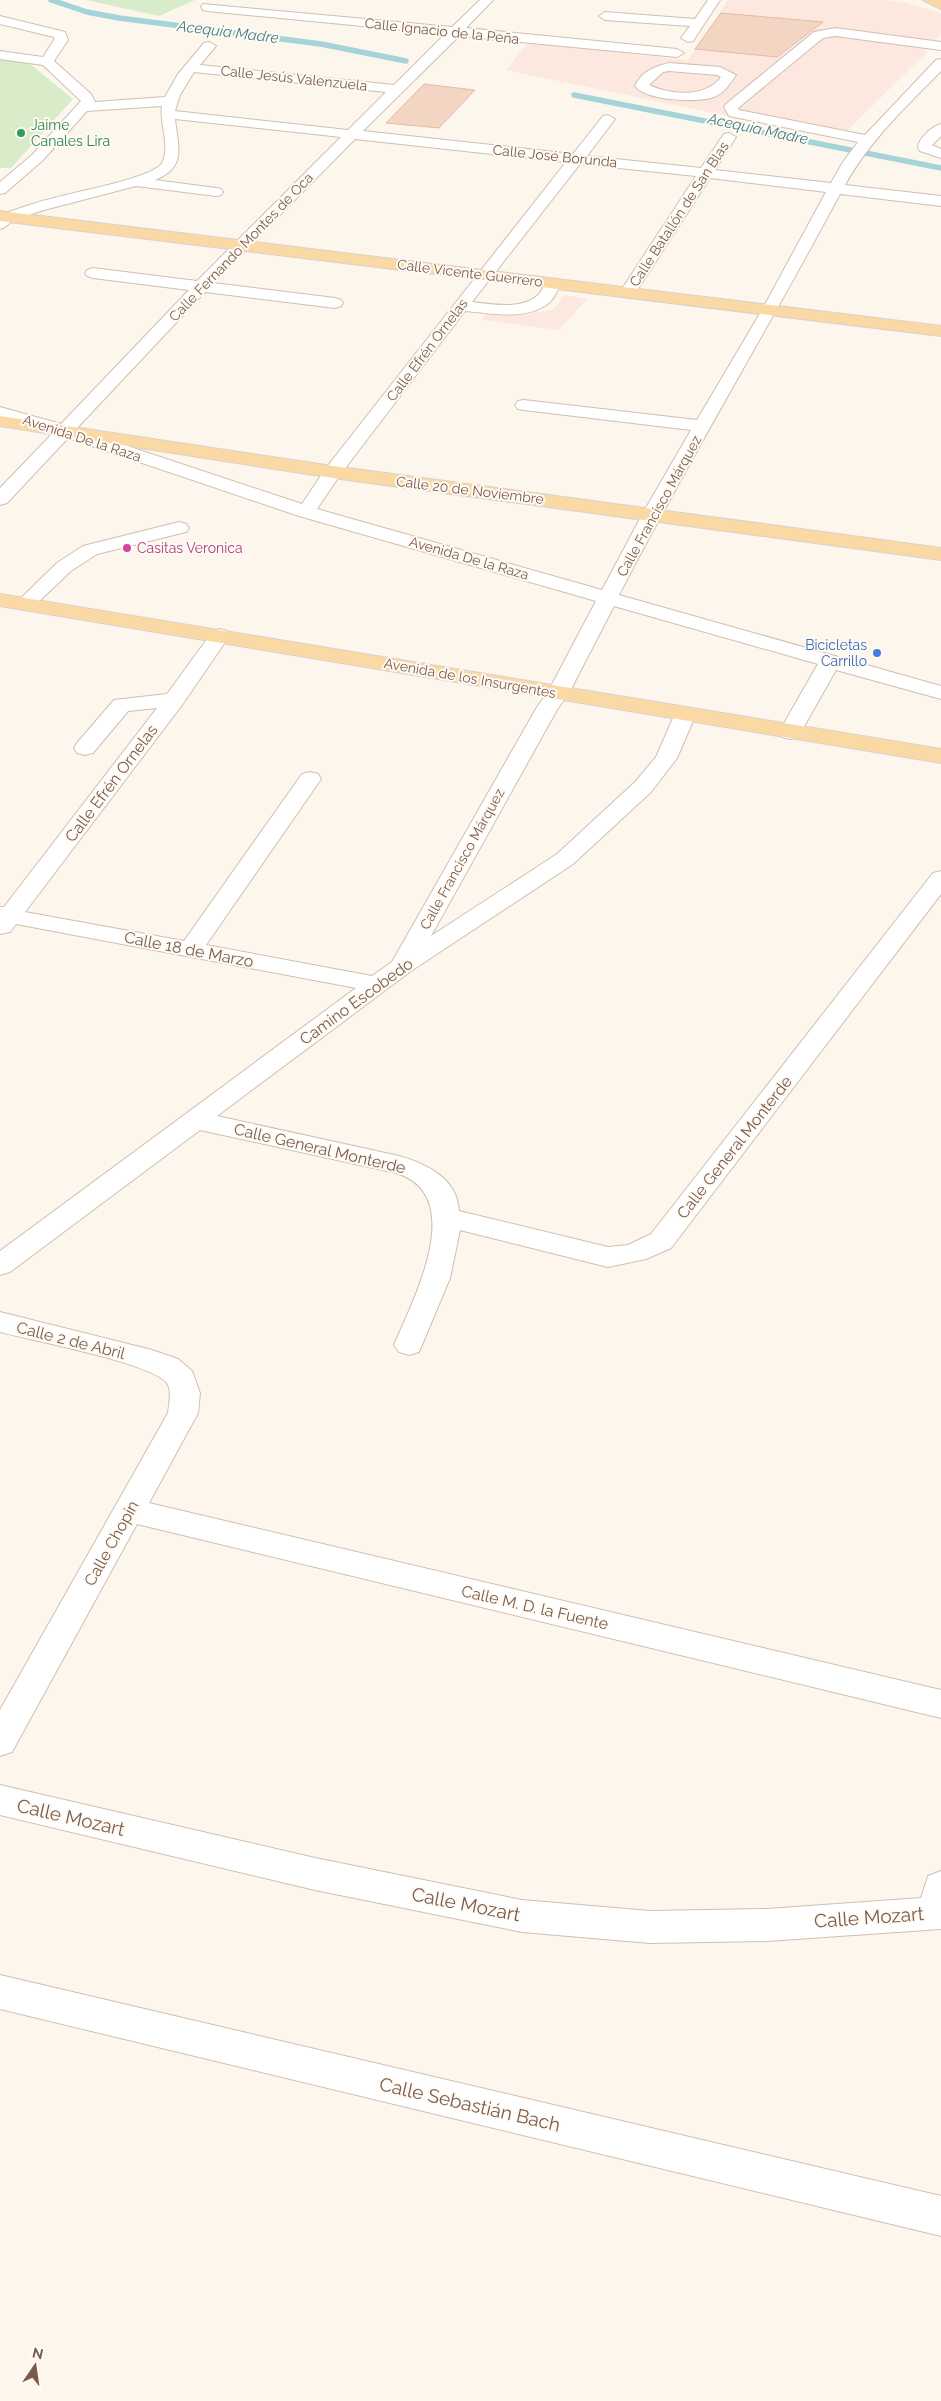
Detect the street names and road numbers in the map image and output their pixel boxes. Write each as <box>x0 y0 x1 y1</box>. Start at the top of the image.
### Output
street label: Calle Ignacio de la Peña <box>364 15 520 47</box>
street label: Calle Jesús Valenzuela <box>220 62 368 94</box>
street label: Calle Batallón de San Blas <box>626 138 732 289</box>
street label: Calle José Borunda <box>492 142 618 170</box>
street label: Calle Fernando Montes de Oca <box>166 169 316 325</box>
street label: Calle Vicente Guerrero <box>396 256 544 290</box>
street label: Calle Efrén Ornelas <box>383 295 471 404</box>
street label: Avenida De la Raza <box>21 411 143 465</box>
street label: Calle Francisco Márquez <box>614 433 704 579</box>
street label: Calle 20 de Noviembre <box>395 473 545 507</box>
street label: Avenida De la Raza <box>407 533 531 583</box>
street label: Avenida de los Insurgentes <box>383 655 558 701</box>
street label: Calle Efrén Ornelas <box>61 721 162 846</box>
street label: Calle Francisco Márquez <box>417 786 507 932</box>
street label: Calle 18 de Marzo <box>123 928 255 971</box>
street label: Camino Escobedo <box>296 954 417 1049</box>
street label: Calle General Monterde <box>673 1072 796 1222</box>
street label: Calle General Monterde <box>232 1119 408 1178</box>
street label: Calle 2 de Abril <box>15 1318 128 1363</box>
street label: Calle Chopin <box>80 1497 143 1589</box>
street label: Calle M. D. la Fuente <box>460 1581 610 1634</box>
street label: Calle Mozart <box>15 1794 128 1840</box>
street label: Calle Mozart <box>410 1883 523 1925</box>
street label: Calle Mozart <box>813 1902 925 1932</box>
street label: Calle Sebastián Bach <box>377 2072 563 2136</box>

